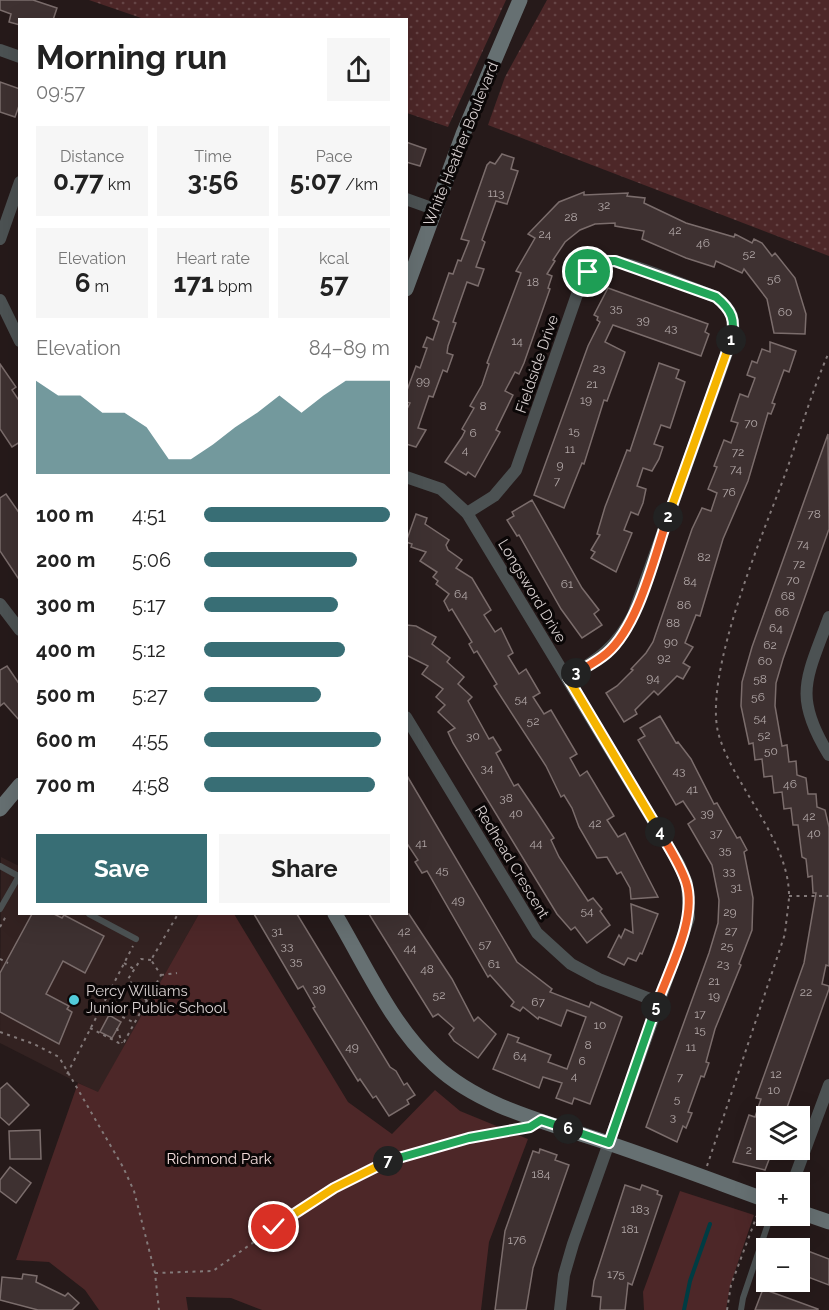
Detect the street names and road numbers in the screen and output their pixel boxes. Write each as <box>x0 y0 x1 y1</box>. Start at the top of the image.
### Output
street label: White Heather Boulevard <box>420 59 502 229</box>
street label: Fieldside Drive <box>512 312 562 415</box>
street label: Longsword Drive <box>494 536 570 646</box>
street label: Redhead Crescent <box>471 802 553 922</box>

